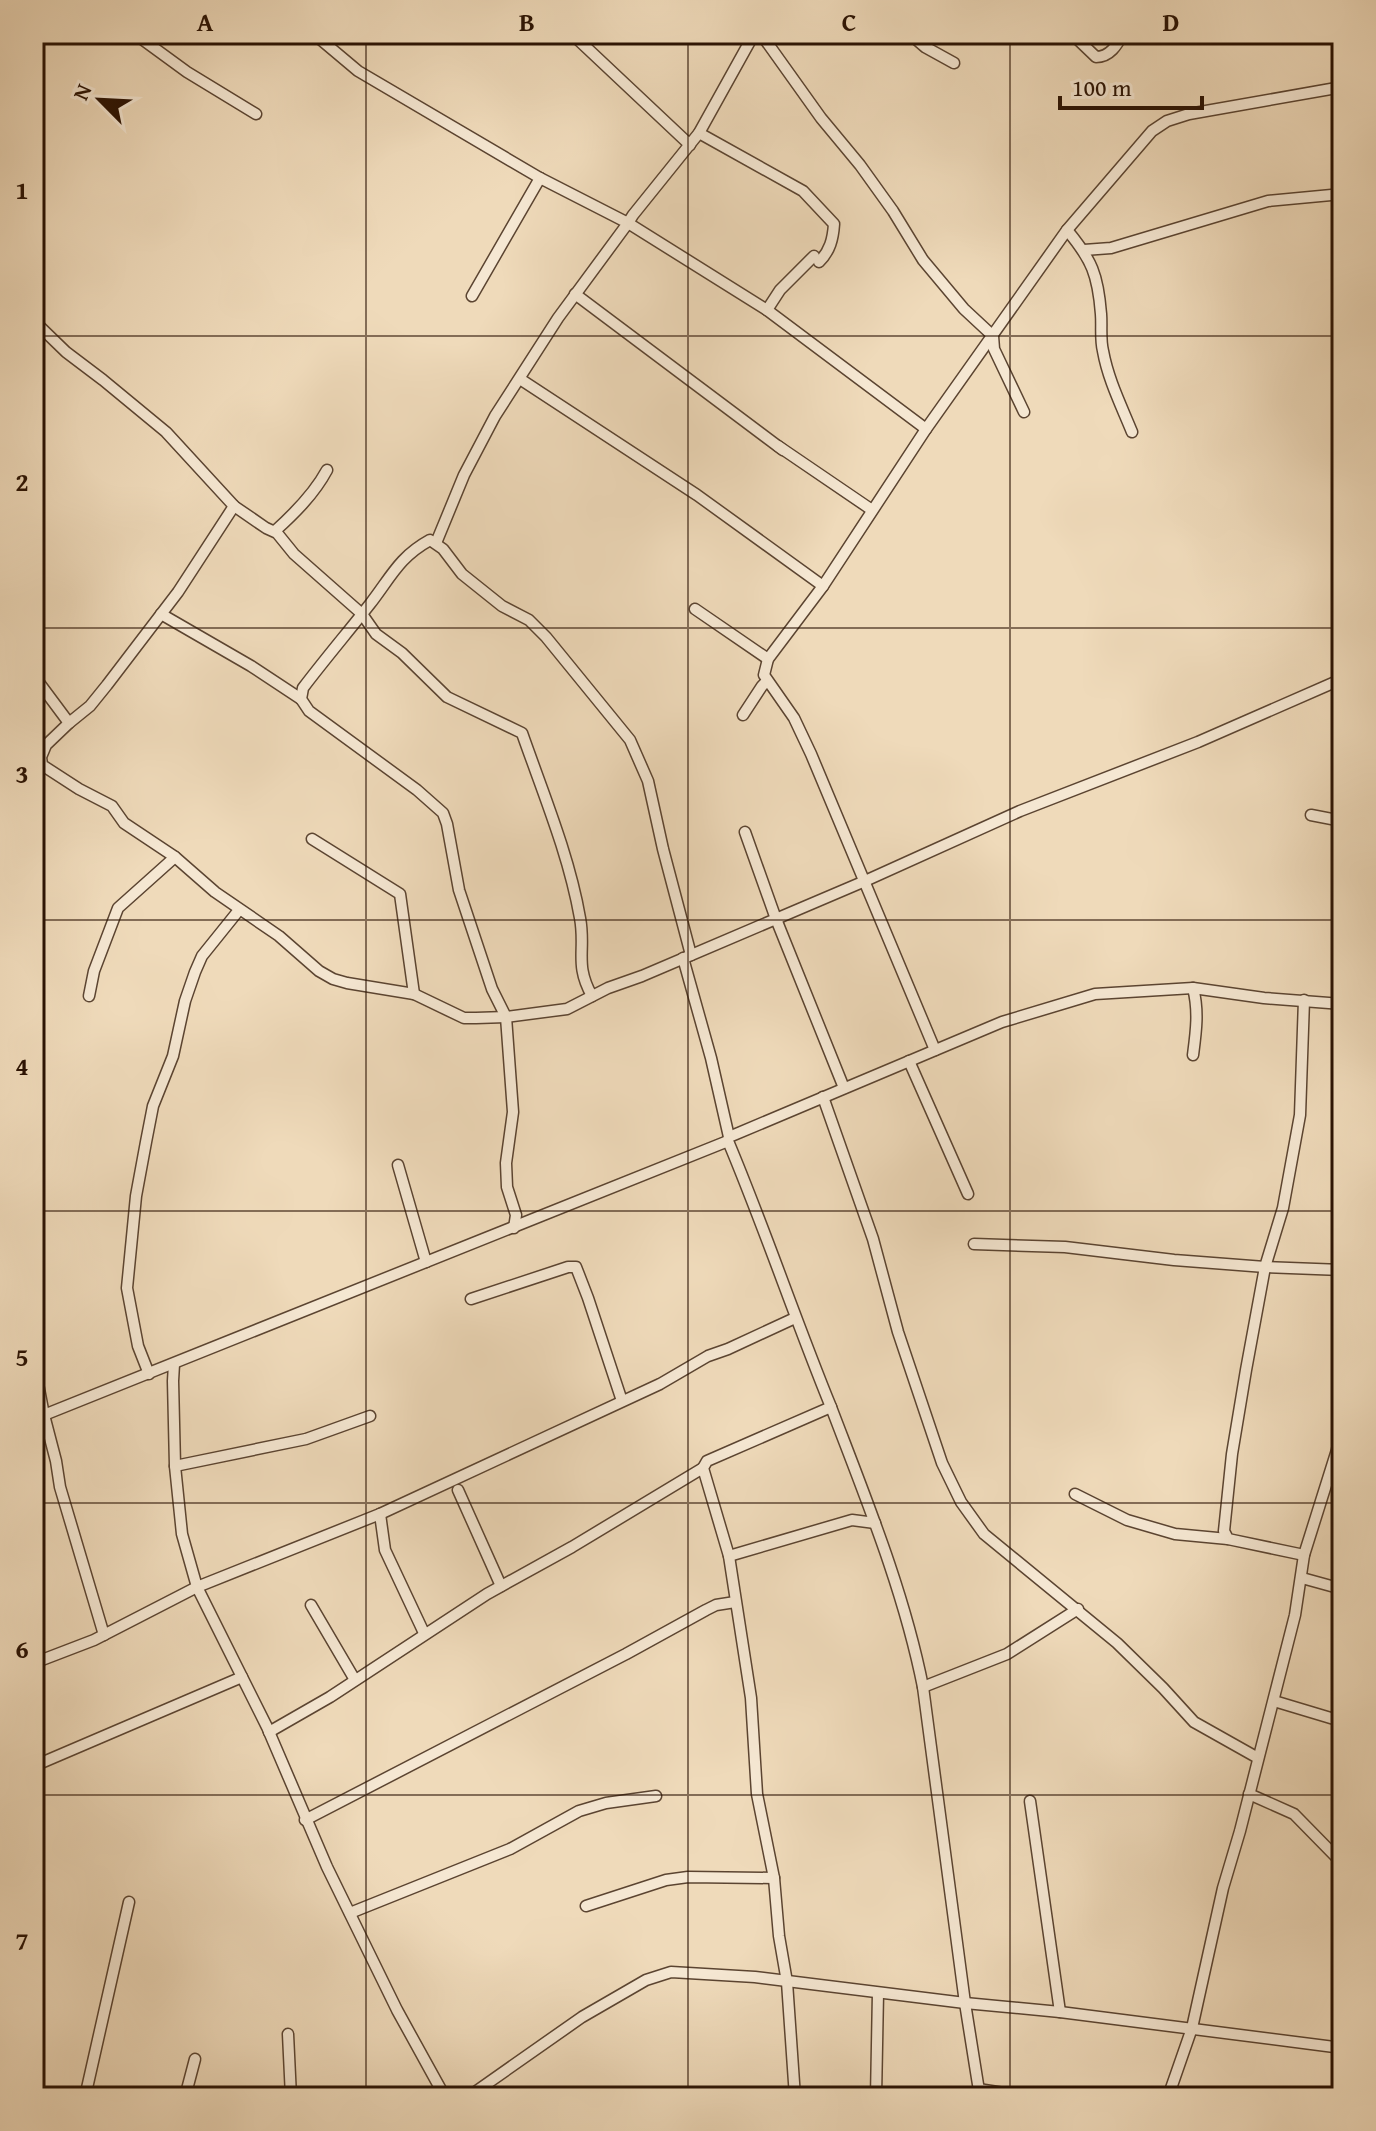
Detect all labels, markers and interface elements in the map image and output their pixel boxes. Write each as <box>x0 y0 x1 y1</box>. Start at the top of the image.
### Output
text: A <box>197 2 214 41</box>
text: B <box>519 2 535 41</box>
text: C <box>842 2 856 41</box>
text: D <box>1163 2 1179 41</box>
north arrow <box>60 60 140 140</box>
scale bar <box>1060 60 1202 110</box>
text: 100 m <box>1072 70 1132 105</box>
text: N <box>64 78 99 105</box>
text: 1 <box>15 170 29 209</box>
text: 2 <box>15 462 29 501</box>
text: 3 <box>15 754 29 793</box>
text: 4 <box>15 1046 29 1085</box>
text: 5 <box>15 1337 29 1376</box>
text: 6 <box>15 1629 29 1668</box>
text: 7 <box>15 1921 29 1960</box>

